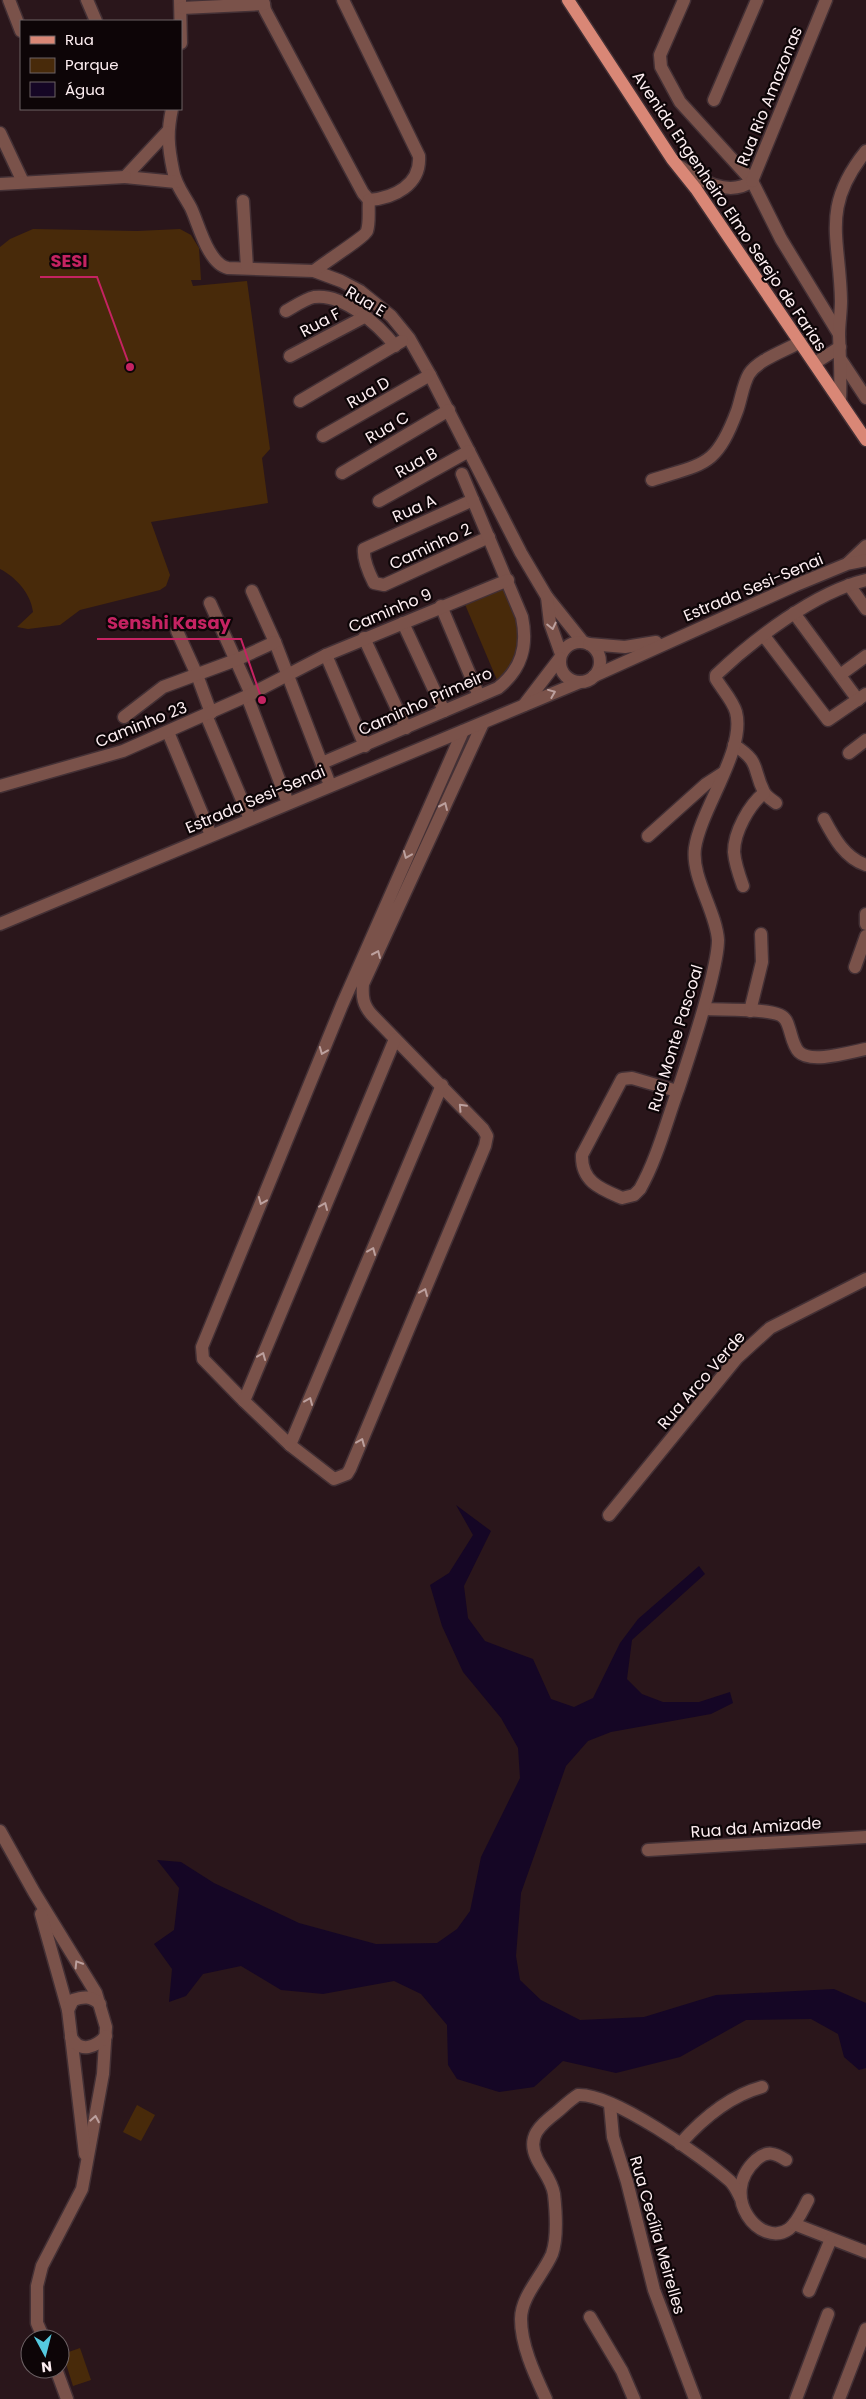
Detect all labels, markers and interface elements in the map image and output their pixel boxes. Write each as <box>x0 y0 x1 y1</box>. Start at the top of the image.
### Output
legend <box>20 20 182 110</box>
street label: Rua Rio Amazonas <box>731 23 808 169</box>
text: Rua <box>65 29 94 50</box>
text: Parque <box>65 54 118 75</box>
street label: Avenida Engenheiro Elmo Serejo de Farias <box>627 67 832 356</box>
text: Água <box>65 79 105 100</box>
callout: SESI <box>40 244 97 277</box>
text: SESI <box>50 248 88 273</box>
street label: Rua E <box>341 280 390 322</box>
street label: Rua F <box>296 302 345 343</box>
street label: Rua D <box>342 371 394 414</box>
street label: Rua C <box>361 406 414 449</box>
street label: Rua B <box>391 441 442 483</box>
street label: Rua A <box>389 489 440 528</box>
street label: Caminho 2 <box>386 517 475 575</box>
street label: Estrada Sesi-Senai <box>680 548 827 627</box>
street label: Caminho 9 <box>345 583 435 638</box>
callout: Senshi Kasay <box>97 606 241 639</box>
text: Senshi Kasay <box>107 610 232 635</box>
one-way arrow <box>546 622 556 631</box>
street label: Caminho Primeiro <box>355 662 496 741</box>
one-way arrow <box>547 689 556 699</box>
street label: Caminho 23 <box>92 696 191 753</box>
street label: Estrada Sesi-Senai <box>182 760 329 839</box>
one-way arrow <box>437 802 448 811</box>
one-way arrow <box>403 850 414 859</box>
one-way arrow <box>370 950 381 959</box>
street label: Rua Monte Pascoal <box>642 962 709 1114</box>
one-way arrow <box>319 1046 329 1054</box>
one-way arrow <box>459 1103 468 1112</box>
one-way arrow <box>258 1196 268 1205</box>
one-way arrow <box>318 1202 329 1211</box>
one-way arrow <box>366 1247 377 1256</box>
one-way arrow <box>418 1288 428 1297</box>
street label: Rua Arco Verde <box>652 1326 751 1434</box>
one-way arrow <box>256 1352 267 1361</box>
one-way arrow <box>304 1397 314 1405</box>
one-way arrow <box>355 1438 365 1447</box>
street label: Rua da Amizade <box>690 1811 822 1844</box>
one-way arrow <box>74 1961 84 1970</box>
one-way arrow <box>89 2115 99 2123</box>
street label: Rua Cecília Meirelles <box>624 2153 691 2317</box>
north arrow <box>20 2329 70 2379</box>
text: N <box>40 2356 53 2377</box>

